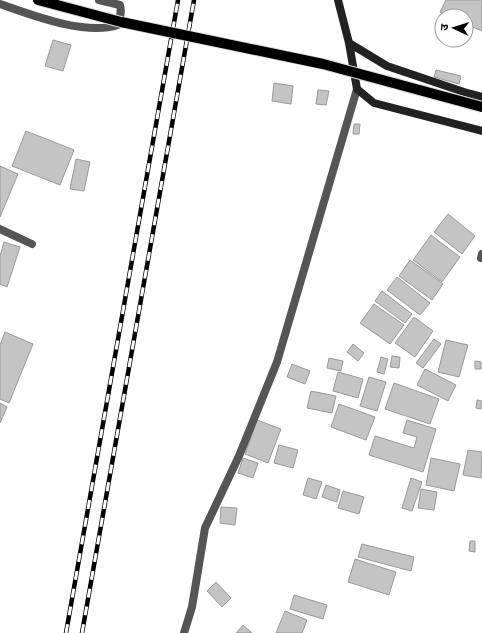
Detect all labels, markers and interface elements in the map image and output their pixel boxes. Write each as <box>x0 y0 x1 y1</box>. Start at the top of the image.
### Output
north arrow <box>434 8 474 48</box>
text: उ <box>437 23 451 31</box>

